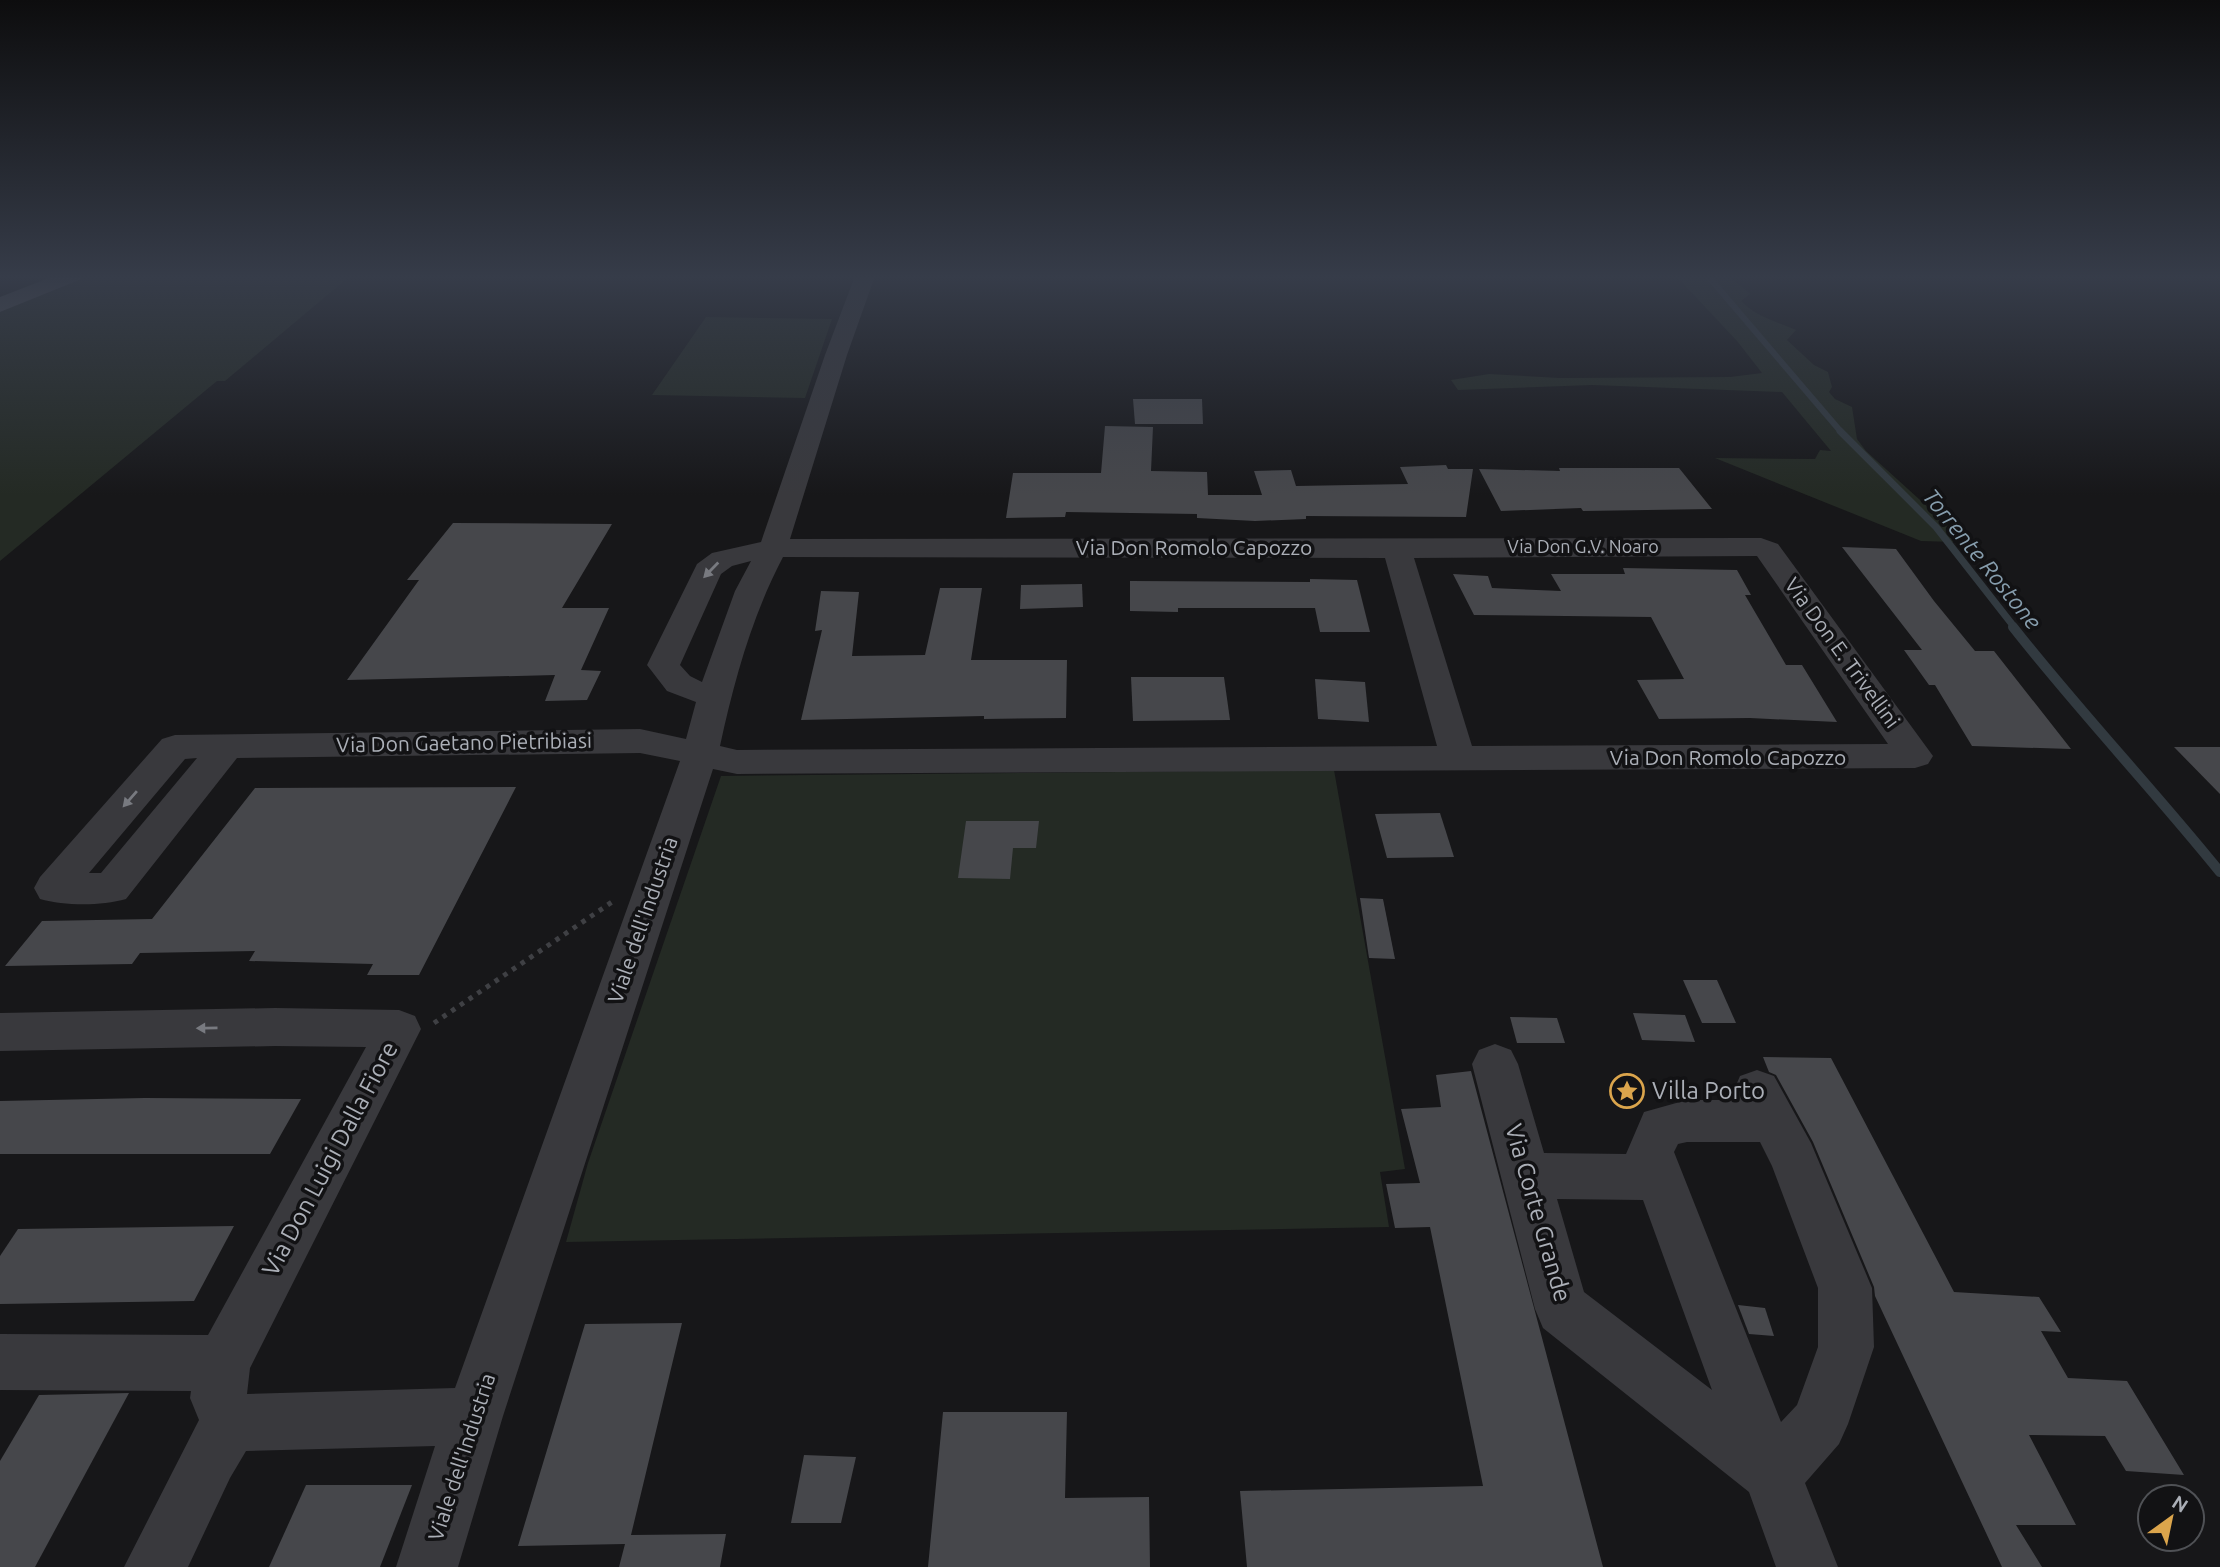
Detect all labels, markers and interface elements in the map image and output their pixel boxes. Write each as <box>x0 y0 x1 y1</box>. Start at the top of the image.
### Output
water label: Torrente Rostone <box>1918 484 2047 634</box>
street label: Via Don Romolo Capozzo <box>1076 535 1312 559</box>
street label: Via Don G.V. Noaro <box>1507 536 1659 556</box>
one-way arrow <box>702 562 719 579</box>
street label: Via Don E. Trivellini <box>1780 573 1905 732</box>
street label: Via Don Gaetano Pietribiasi <box>336 728 592 756</box>
street label: Via Don Romolo Capozzo <box>1610 745 1846 769</box>
one-way arrow <box>123 790 138 807</box>
street label: Viale dell'Industria <box>602 833 682 1006</box>
one-way arrow <box>196 1022 218 1034</box>
street label: Via Don Luigi Dalla Fiore <box>256 1037 403 1280</box>
place icon: Villa Porto <box>1608 1072 1646 1110</box>
place label: Villa Porto <box>1652 1077 1765 1104</box>
street label: Via Corte Grande <box>1500 1121 1577 1305</box>
street label: Viale dell'Industria <box>423 1370 499 1543</box>
north arrow <box>2136 1483 2206 1553</box>
text: N <box>2168 1491 2192 1517</box>

